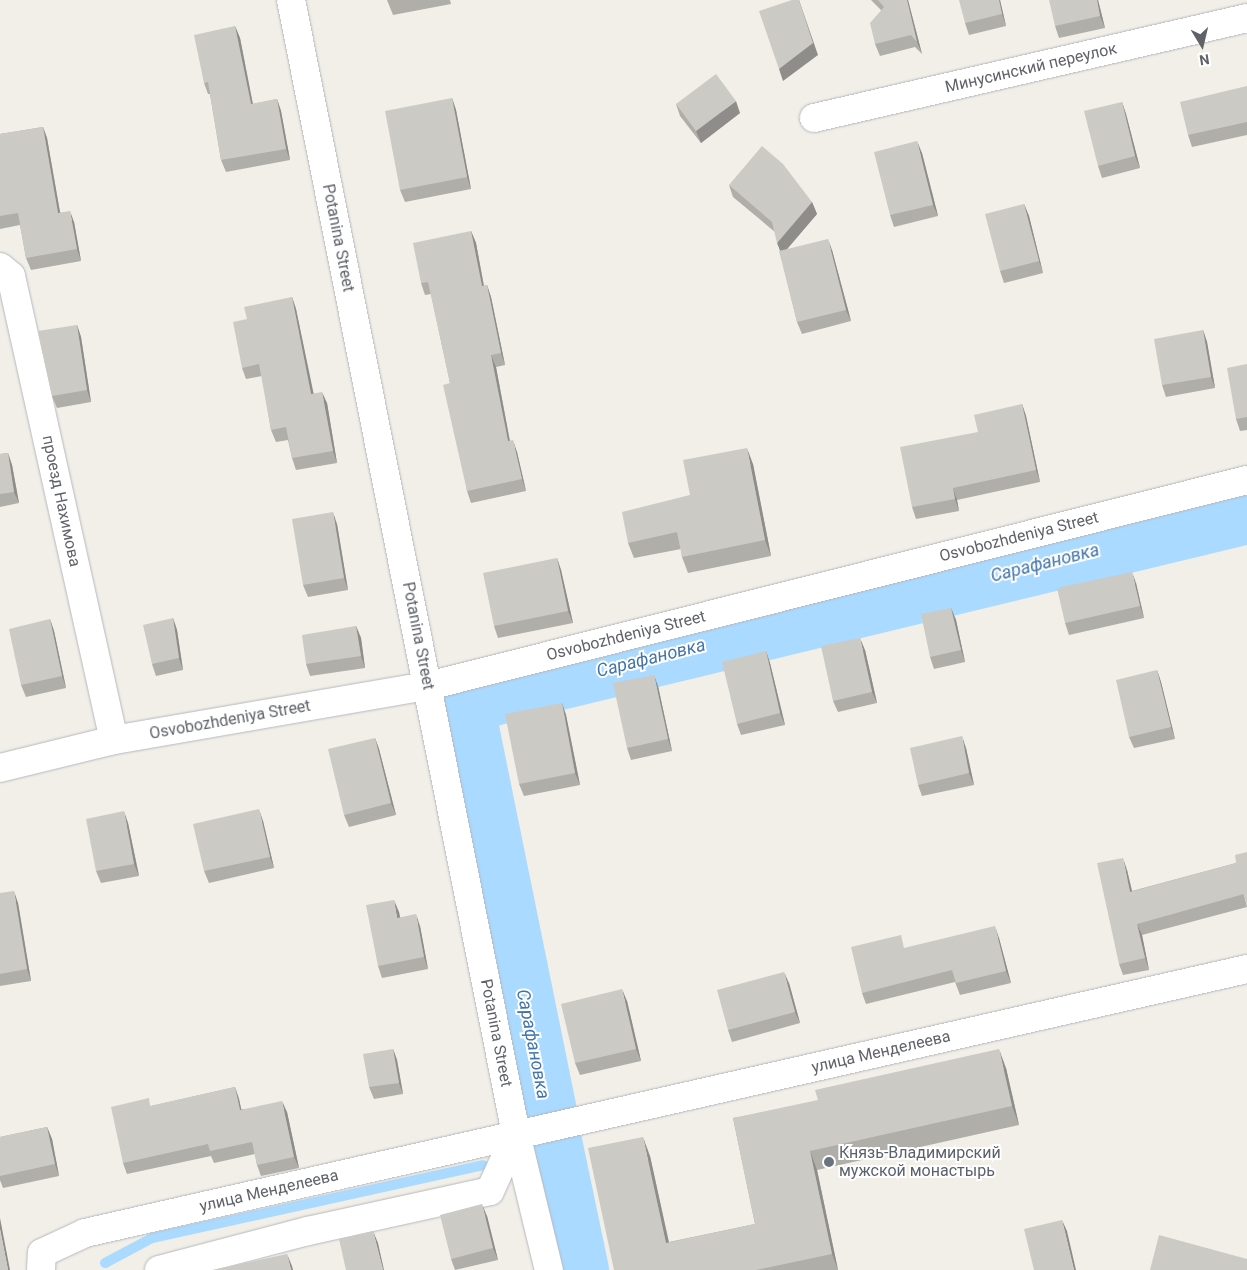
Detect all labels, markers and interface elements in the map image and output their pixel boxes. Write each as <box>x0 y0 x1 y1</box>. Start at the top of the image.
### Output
north arrow <box>1177 20 1227 70</box>
street label: Минусинский переулок <box>943 39 1119 97</box>
text: N <box>1198 51 1210 68</box>
street label: Potanina Street <box>318 182 358 294</box>
street label: проезд Нахимова <box>38 434 84 568</box>
street label: Osvobozhdeniya Street <box>937 508 1101 566</box>
water label: Сарафановка <box>988 539 1102 587</box>
street label: Potanina Street <box>398 580 438 692</box>
street label: Osvobozhdeniya Street <box>544 607 708 665</box>
water label: Сарафановка <box>594 634 708 682</box>
street label: Osvobozhdeniya Street <box>148 696 312 744</box>
street label: Potanina Street <box>476 977 516 1089</box>
water label: Сарафановка <box>512 987 554 1101</box>
street label: улица Менделеева <box>810 1027 952 1077</box>
place label: Князь-Владимирский мужской монастырь <box>839 1143 1001 1181</box>
marker: Князь-Владимирский мужской монастырь <box>823 1156 835 1168</box>
street label: улица Менделеева <box>198 1166 340 1216</box>

